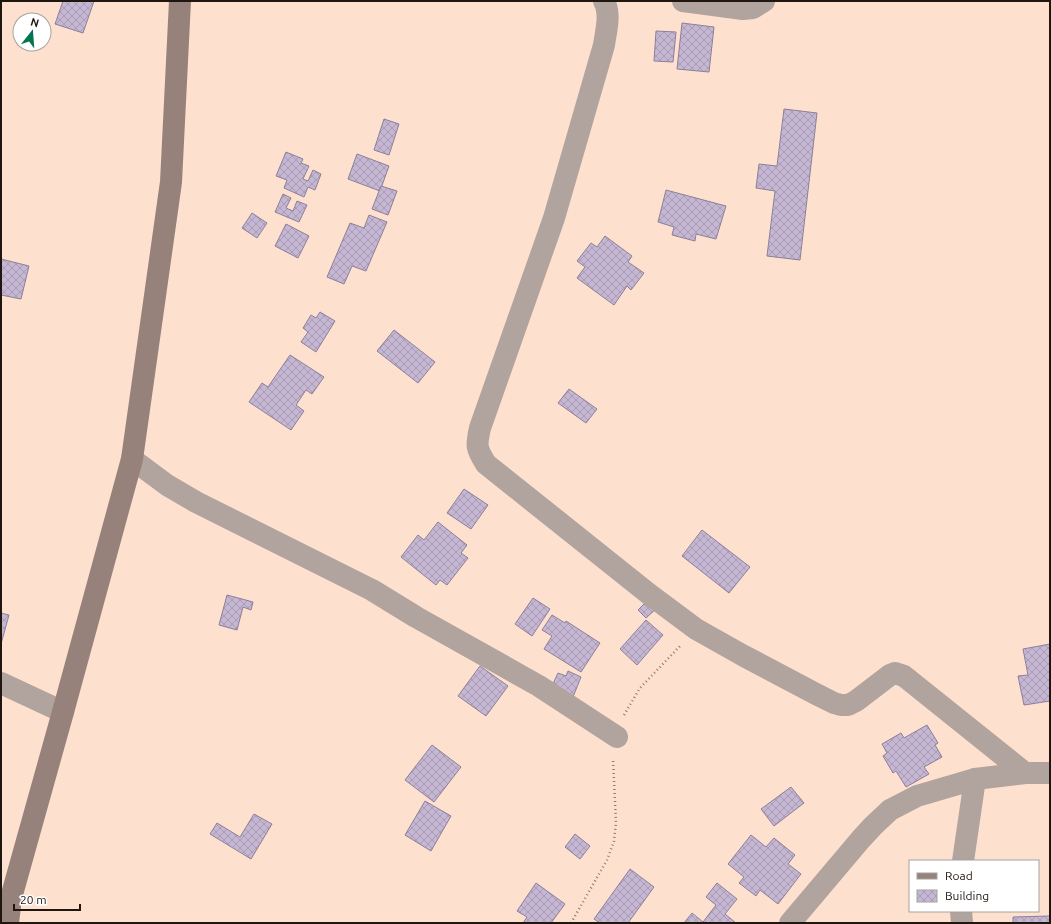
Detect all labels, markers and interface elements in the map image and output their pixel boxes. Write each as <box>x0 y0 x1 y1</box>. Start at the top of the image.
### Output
north arrow <box>12 12 52 52</box>
text: N <box>29 15 41 29</box>
legend <box>909 860 1039 912</box>
text: Road <box>945 869 973 882</box>
scale bar <box>14 886 80 912</box>
text: Building <box>945 889 989 902</box>
text: 20 m <box>20 893 47 906</box>

